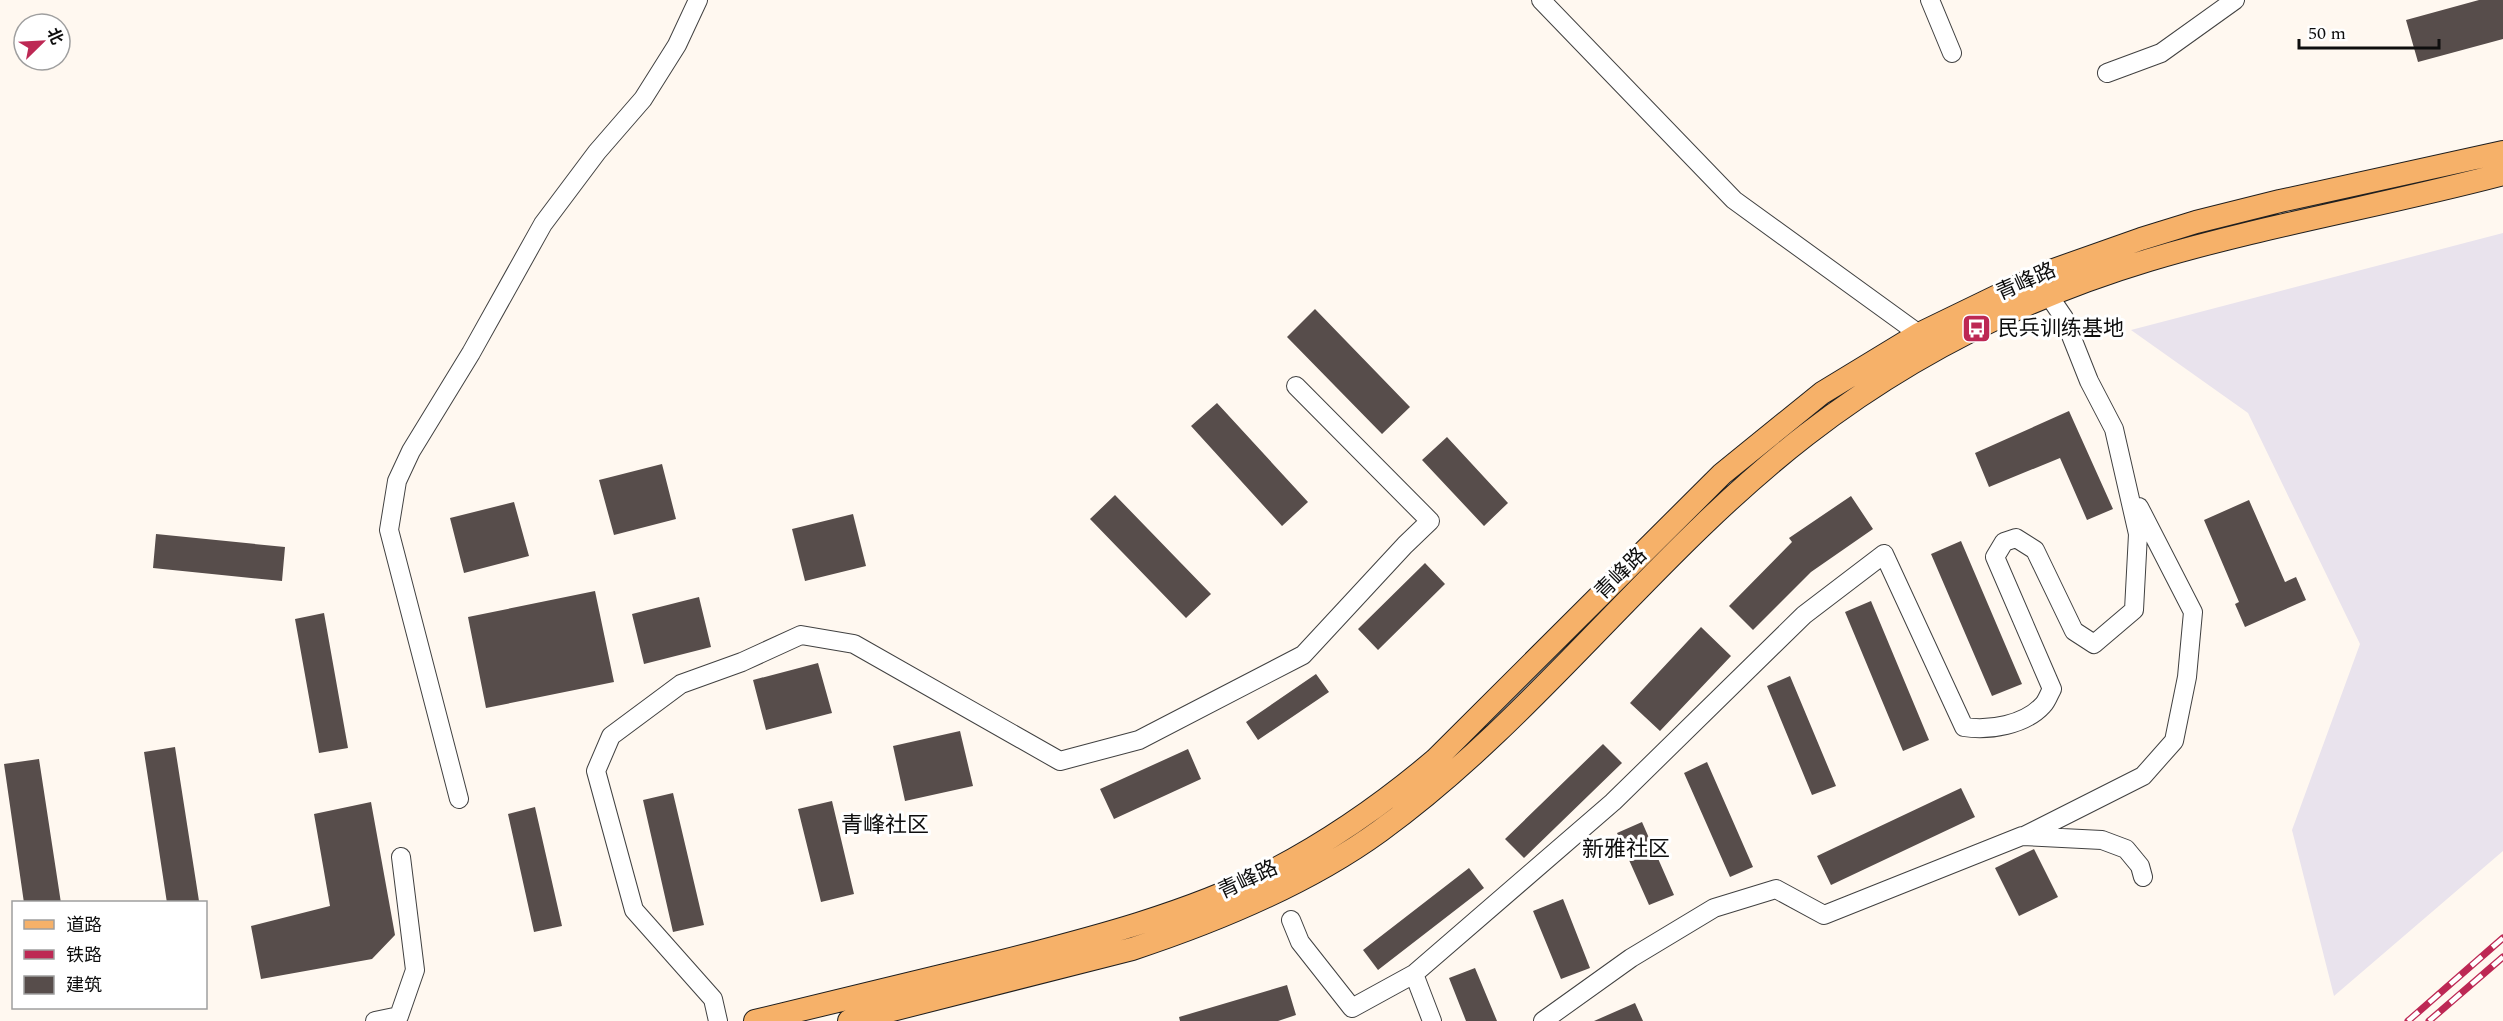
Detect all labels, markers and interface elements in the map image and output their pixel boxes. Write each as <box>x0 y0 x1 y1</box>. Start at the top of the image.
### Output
north arrow <box>12 12 72 72</box>
scale bar <box>2299 12 2438 50</box>
text: 50 m <box>2308 20 2346 47</box>
text: 北 <box>41 24 69 49</box>
street label: 青峰路 <box>1991 255 2061 309</box>
bus stop icon: 民兵训练基地 <box>1961 313 1993 345</box>
place label: 民兵训练基地 <box>1998 313 2124 345</box>
street label: 青峰路 <box>1587 540 1655 608</box>
district label: 青峰社区 <box>841 809 929 842</box>
district label: 新雅社区 <box>1582 833 1670 866</box>
street label: 青峰路 <box>1213 852 1283 908</box>
legend <box>12 901 207 1009</box>
text: 道路 <box>66 912 102 939</box>
text: 铁路 <box>66 942 102 969</box>
text: 建筑 <box>66 972 102 999</box>

